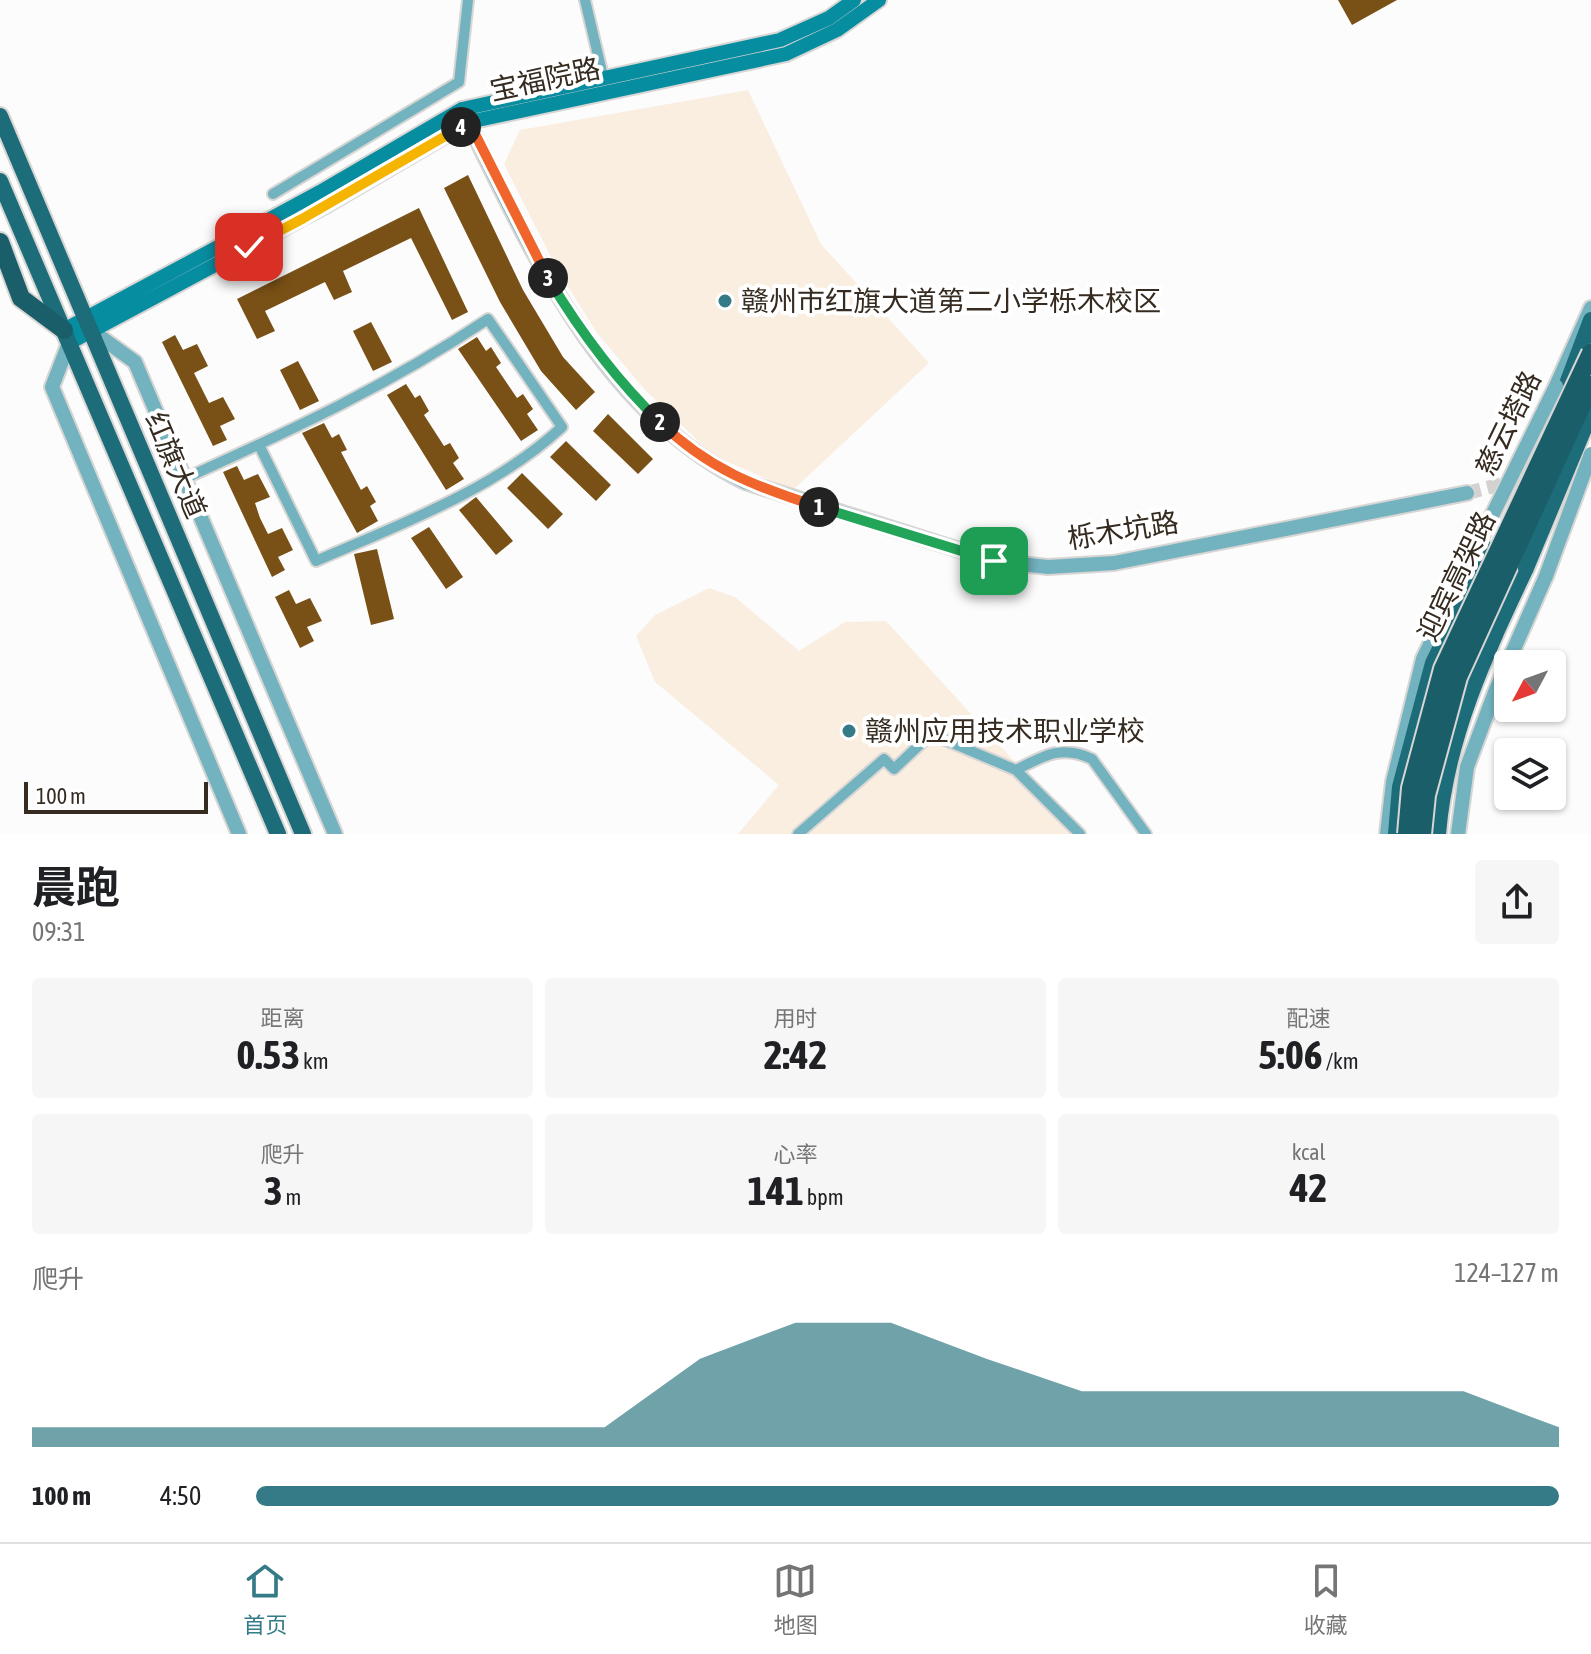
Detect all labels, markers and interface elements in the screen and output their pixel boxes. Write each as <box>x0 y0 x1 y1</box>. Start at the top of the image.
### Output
street label: 宝福院路 <box>487 52 603 106</box>
pin: 4 <box>441 107 481 147</box>
text: 4 <box>456 114 466 140</box>
pin <box>215 213 283 281</box>
icon: check <box>227 225 271 269</box>
pin: 3 <box>528 258 568 298</box>
text: 3 <box>543 265 553 291</box>
place label: 赣州市红旗大道第二小学栎木校区 <box>741 285 1161 317</box>
marker: 赣州市红旗大道第二小学栎木校区 <box>716 292 734 310</box>
street label: 慈云塔路 <box>1469 366 1547 480</box>
pin: 2 <box>640 402 680 442</box>
street label: 红旗大道 <box>139 407 213 523</box>
text: 2 <box>655 409 665 435</box>
pin: 1 <box>799 487 839 527</box>
text: 1 <box>814 494 824 520</box>
street label: 栎木坑路 <box>1065 505 1181 555</box>
street label: 迎宾高架路 <box>1411 506 1501 646</box>
pin <box>960 527 1028 595</box>
icon: arrive <box>972 539 1016 583</box>
north arrow <box>1494 650 1566 722</box>
map controls <box>1494 650 1566 810</box>
place label: 赣州应用技术职业学校 <box>865 715 1145 747</box>
marker: 赣州应用技术职业学校 <box>840 722 858 740</box>
button: layers <box>1494 738 1566 810</box>
scale bar <box>24 778 208 814</box>
text: 100 m <box>36 783 86 809</box>
button: share <box>1475 860 1559 944</box>
text: 晨跑 <box>32 862 120 912</box>
text: 09:31 <box>32 917 86 947</box>
text: 距离 <box>260 1005 305 1031</box>
text: 用时 <box>773 1005 818 1031</box>
text: 配速 <box>1286 1005 1331 1031</box>
text: 0.53 <box>236 1032 300 1077</box>
text: 2:42 <box>764 1032 827 1077</box>
text: 5:06 <box>1258 1032 1323 1077</box>
text: km <box>300 1048 329 1074</box>
text: /km <box>1323 1048 1359 1074</box>
text: kcal <box>1292 1139 1325 1165</box>
text: 爬升 <box>260 1141 305 1167</box>
text: 心率 <box>773 1141 818 1167</box>
text: 42 <box>1290 1165 1327 1210</box>
text: 3 <box>264 1168 282 1213</box>
text: 141 <box>747 1168 804 1213</box>
text: m <box>282 1184 301 1210</box>
text: bpm <box>804 1184 844 1210</box>
text: 124–127 m <box>1454 1258 1559 1288</box>
text: 爬升 <box>32 1264 84 1294</box>
text: 100 m <box>32 1481 91 1511</box>
text: 4:50 <box>160 1481 201 1511</box>
tab: 首页 <box>243 1559 287 1639</box>
tab: 地图 <box>773 1559 818 1639</box>
tab: 收藏 <box>1304 1559 1348 1639</box>

